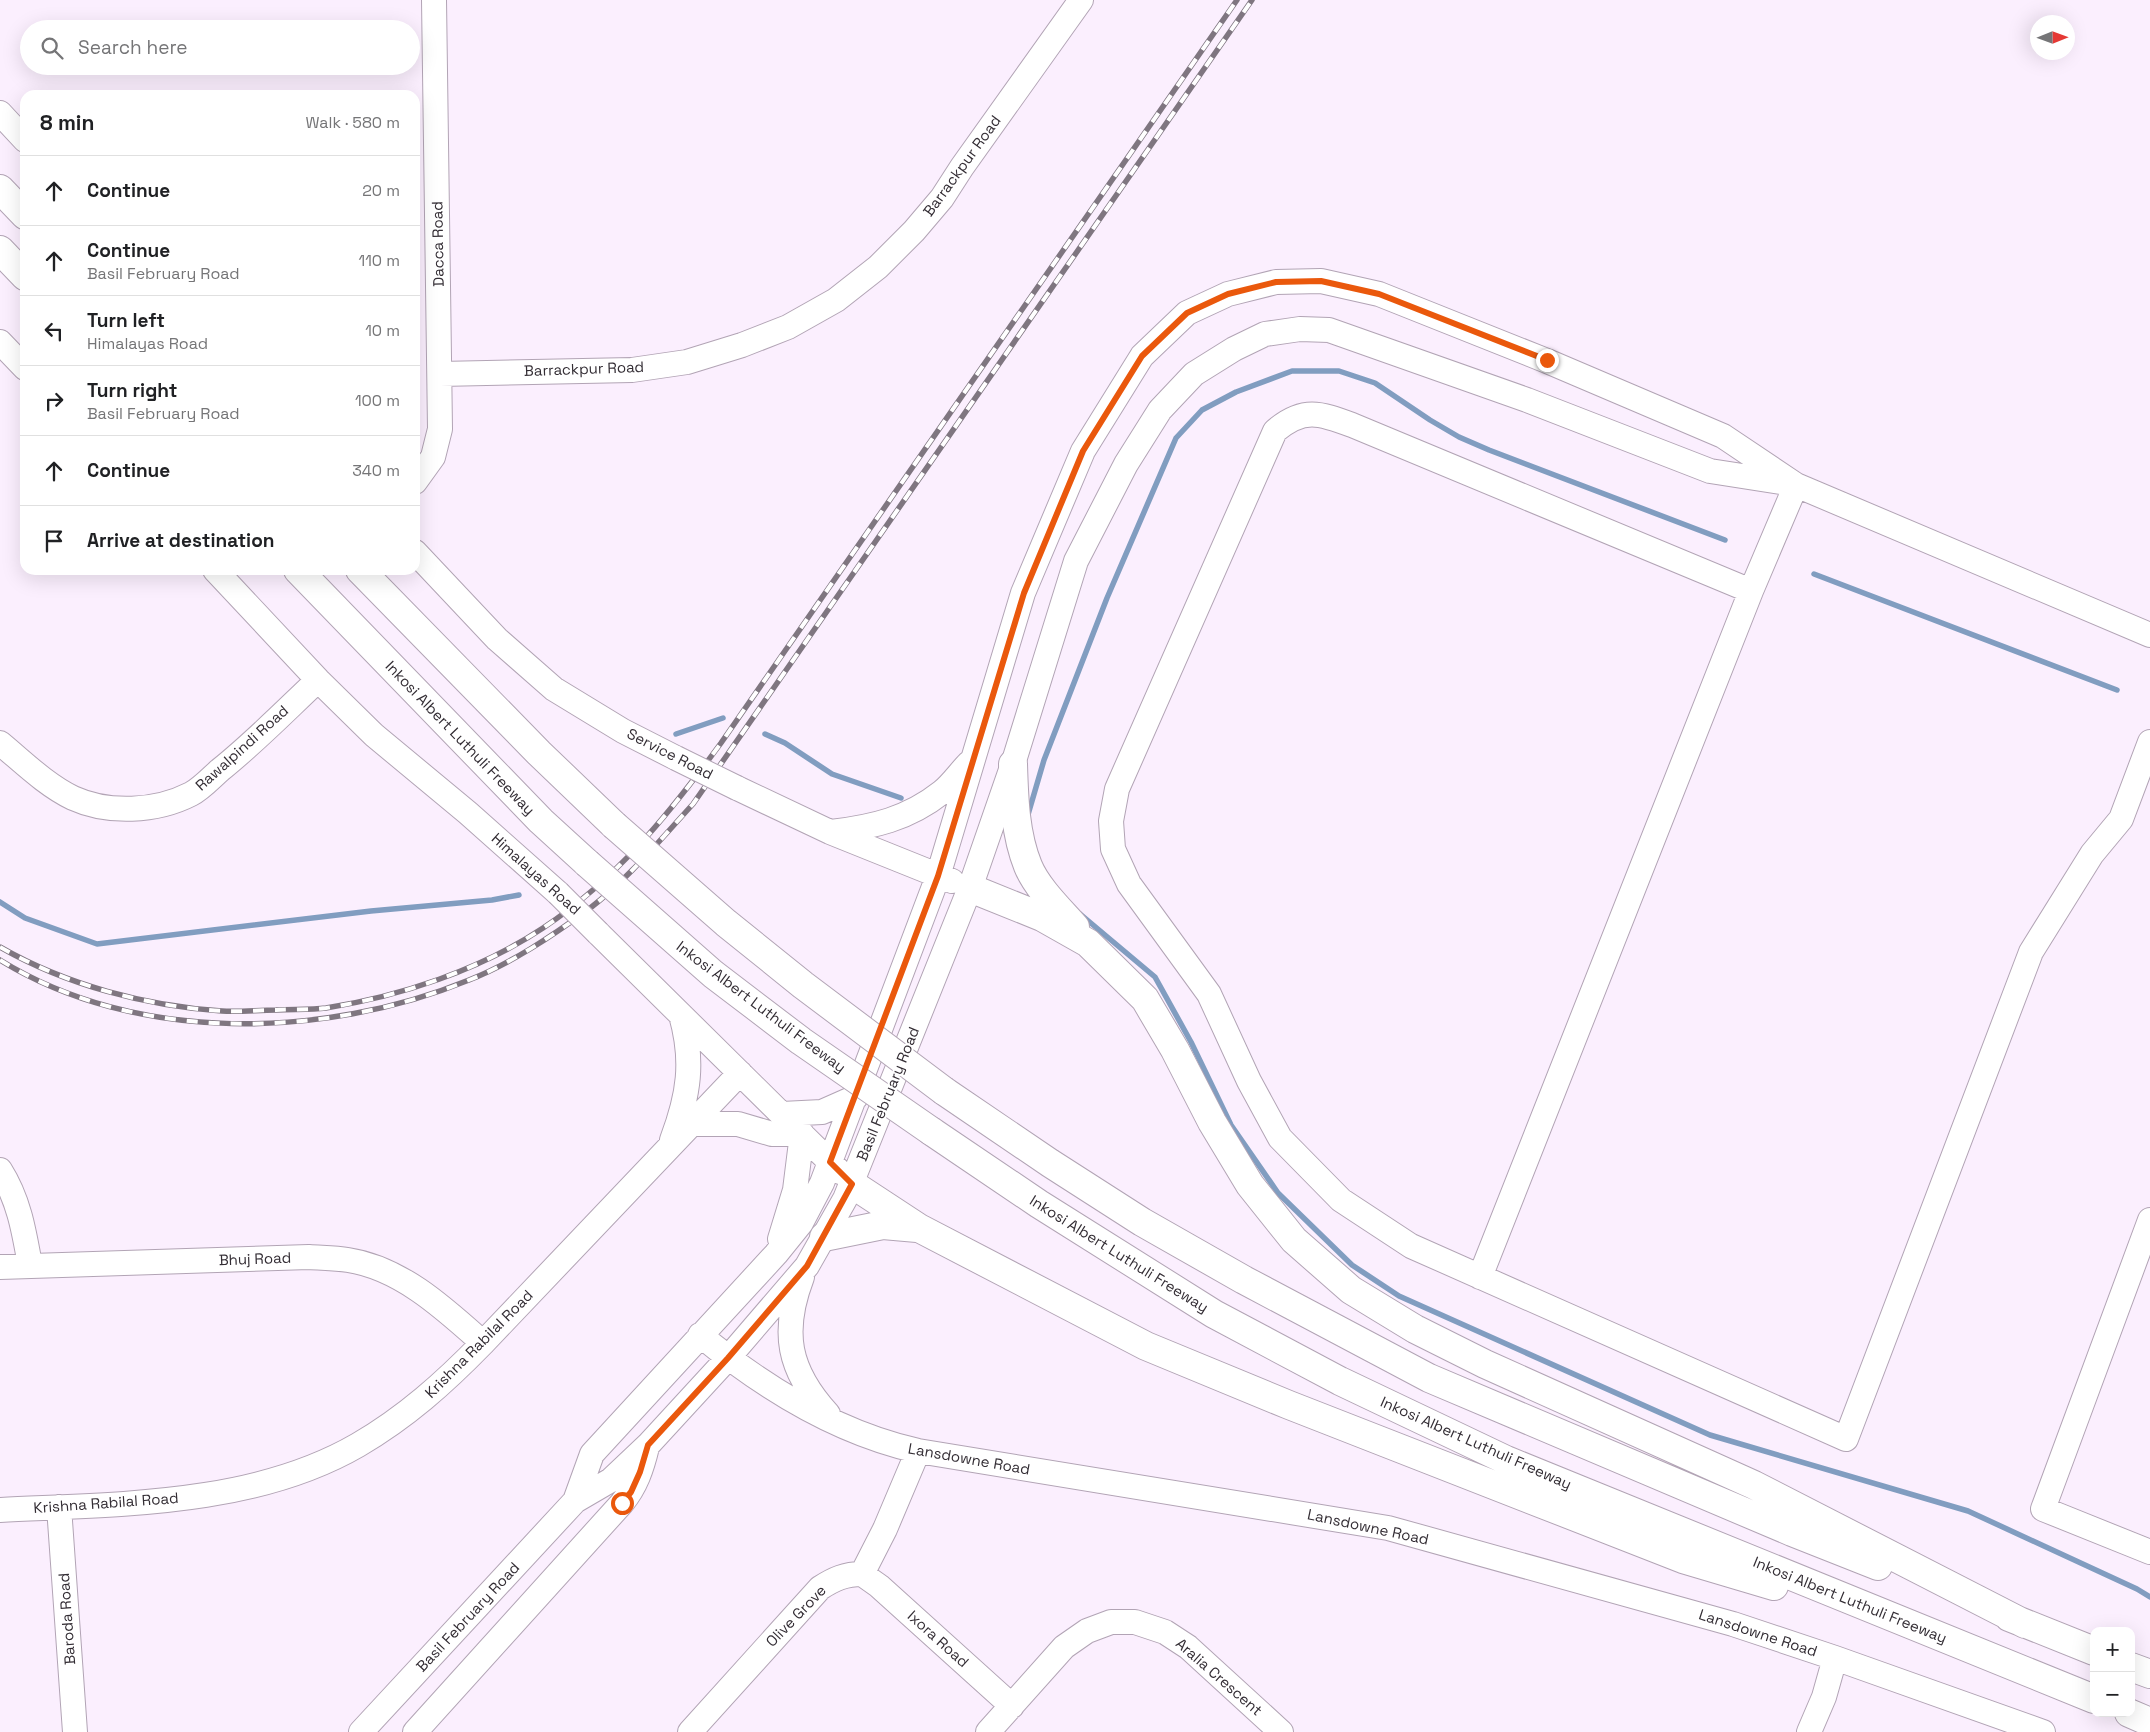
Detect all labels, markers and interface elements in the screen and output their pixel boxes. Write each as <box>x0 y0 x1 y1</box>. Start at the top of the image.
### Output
north arrow <box>2030 15 2075 60</box>
search box <box>20 20 420 75</box>
icon: search <box>38 34 66 62</box>
text: Search here <box>78 35 188 60</box>
text: 8 min <box>40 109 94 136</box>
street label: Barrackpur Road <box>919 111 1005 220</box>
text: Walk · 580 m <box>306 112 400 133</box>
icon: ahead <box>40 177 68 205</box>
text: Continue <box>87 178 170 203</box>
text: 20 m <box>362 180 400 201</box>
street label: Dacca Road <box>427 201 448 287</box>
text: Continue <box>87 238 170 263</box>
icon: ahead <box>40 247 68 275</box>
text: 110 m <box>358 250 400 271</box>
text: Basil February Road <box>87 263 240 284</box>
text: Turn left <box>87 308 165 333</box>
icon: left <box>40 317 68 345</box>
text: 10 m <box>365 320 400 341</box>
text: Himalayas Road <box>87 333 208 354</box>
route end <box>1536 349 1559 372</box>
street label: Barrackpur Road <box>524 357 644 380</box>
text: Turn right <box>87 378 177 403</box>
icon: right <box>40 387 68 415</box>
text: 100 m <box>355 390 400 411</box>
text: Basil February Road <box>87 403 240 424</box>
icon: ahead <box>40 457 68 485</box>
text: Continue <box>87 458 170 483</box>
text: 340 m <box>352 460 400 481</box>
icon: arrive <box>40 527 68 555</box>
text: Arrive at destination <box>87 528 275 553</box>
street label: Inkosi Albert Luthuli Freeway <box>381 656 539 819</box>
street label: Rawalpindi Road <box>191 701 292 794</box>
street label: Service Road <box>624 724 716 783</box>
street label: Himalayas Road <box>488 829 585 919</box>
street label: Inkosi Albert Luthuli Freeway <box>673 937 850 1077</box>
street label: Basil February Road <box>852 1024 923 1164</box>
street label: Inkosi Albert Luthuli Freeway <box>1026 1191 1212 1317</box>
street label: Bhuj Road <box>218 1248 292 1269</box>
street label: Krishna Rabilal Road <box>421 1286 537 1402</box>
street label: Inkosi Albert Luthuli Freeway <box>1378 1392 1575 1493</box>
street label: Lansdowne Road <box>907 1438 1032 1479</box>
street label: Krishna Rabilal Road <box>33 1488 179 1517</box>
route start <box>611 1492 634 1515</box>
street label: Lansdowne Road <box>1306 1504 1430 1549</box>
street label: Inkosi Albert Luthuli Freeway <box>1750 1552 1950 1647</box>
street label: Basil February Road <box>412 1558 523 1675</box>
street label: Baroda Road <box>54 1572 79 1666</box>
street label: Olive Grove <box>761 1581 830 1651</box>
street label: Lansdowne Road <box>1697 1604 1820 1661</box>
street label: Ixora Road <box>904 1606 973 1671</box>
map controls <box>2090 1627 2135 1717</box>
button: + <box>2090 1627 2135 1672</box>
street label: Aralia Crescent <box>1172 1634 1267 1720</box>
button: − <box>2090 1672 2135 1717</box>

